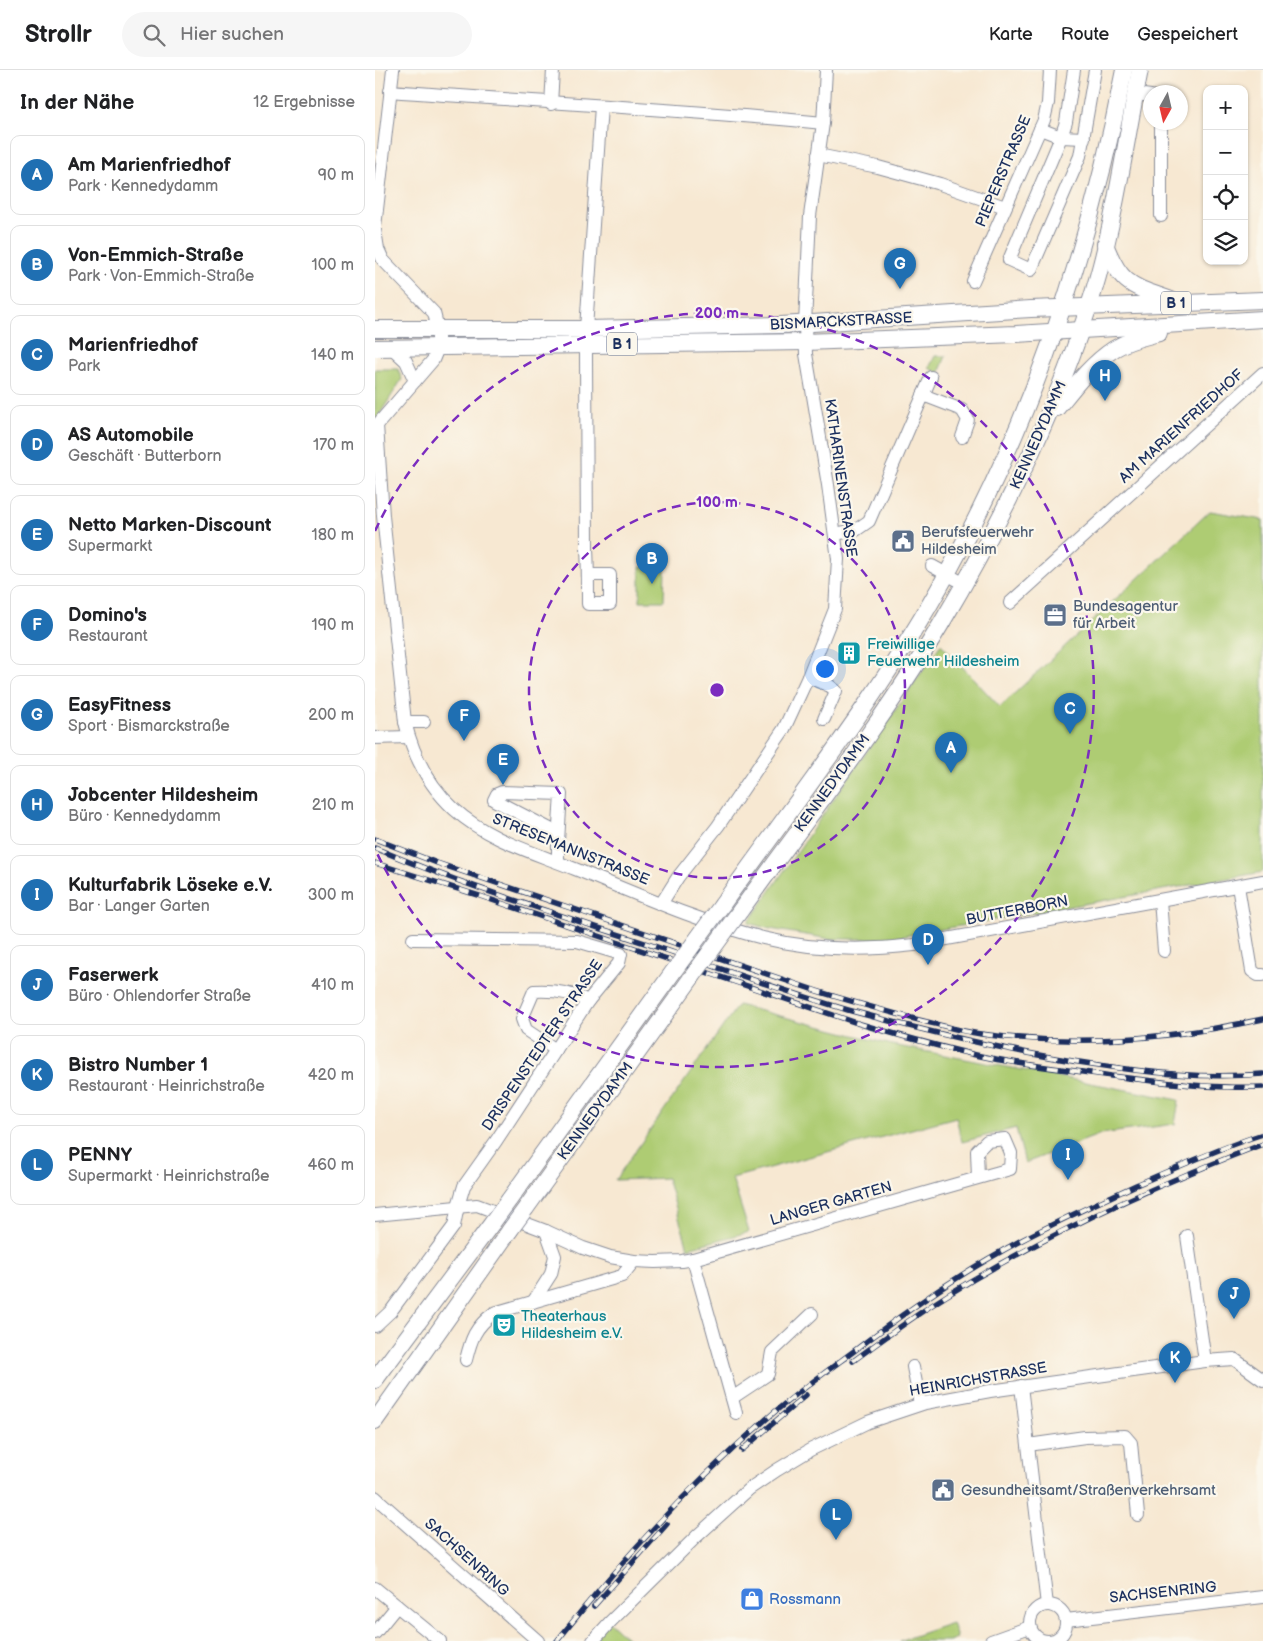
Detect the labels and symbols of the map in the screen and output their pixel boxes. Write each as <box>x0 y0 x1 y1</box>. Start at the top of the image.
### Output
north arrow <box>1143 85 1188 130</box>
street label: PIEPERSTRASSE <box>971 112 1036 230</box>
pin: G <box>884 248 916 289</box>
road number: B 1 <box>1161 292 1191 314</box>
text: 200 m <box>695 304 739 323</box>
street label: BISMARCKSTRASSE <box>769 308 913 335</box>
road number: B 1 <box>607 332 637 356</box>
pin: H <box>1089 360 1121 401</box>
street label: AM MARIENFRIEDHOF <box>1115 365 1248 487</box>
street label: KENNEDYDAMM <box>1006 378 1071 492</box>
street label: KATHARINENSTRASSE <box>820 398 861 559</box>
text: 100 m <box>696 493 738 512</box>
place label: Berufsfeuerwehr Hildesheim <box>921 523 1034 559</box>
public building icon: Berufsfeuerwehr Hildesheim <box>890 528 916 554</box>
pin: B <box>636 543 668 584</box>
place label: Bundesagentur für Arbeit <box>1073 597 1178 633</box>
office icon: Bundesagentur für Arbeit <box>1042 602 1068 628</box>
place label: Freiwillige Feuerwehr Hildesheim <box>867 635 1019 671</box>
building icon: Freiwillige Feuerwehr Hildesheim <box>836 640 862 666</box>
your location <box>812 656 838 682</box>
centre of rings <box>708 681 726 699</box>
pin: C <box>1054 693 1086 734</box>
pin: F <box>448 700 480 741</box>
street label: KENNEDYDAMM <box>790 731 874 836</box>
pin: A <box>935 732 967 773</box>
pin: E <box>487 744 519 785</box>
street label: STRESEMANNSTRASSE <box>490 809 652 890</box>
street label: BUTTERBORN <box>964 891 1070 930</box>
pin: D <box>912 924 944 965</box>
street label: DRISPENSTEDTER STRASSE <box>478 956 607 1135</box>
street label: KENNEDYDAMM <box>553 1059 637 1164</box>
pin: I <box>1052 1139 1084 1180</box>
street label: LANGER GARTEN <box>768 1177 894 1230</box>
pin: J <box>1218 1278 1250 1319</box>
place label: Theaterhaus Hildesheim e.V. <box>521 1307 623 1343</box>
theatre icon: Theaterhaus Hildesheim e.V. <box>491 1312 517 1338</box>
pin: K <box>1159 1342 1191 1383</box>
street label: HEINRICHSTRASSE <box>908 1358 1048 1401</box>
public building icon: Gesundheitsamt/Straßenverkehrsamt <box>930 1477 956 1503</box>
place label: Gesundheitsamt/Straßenverkehrsamt <box>961 1481 1216 1500</box>
pin: L <box>820 1499 852 1540</box>
street label: SACHSENRING <box>420 1514 513 1600</box>
street label: SACHSENRING <box>1109 1577 1218 1608</box>
shop icon: Rossmann <box>739 1586 765 1612</box>
place label: Rossmann <box>769 1590 841 1609</box>

